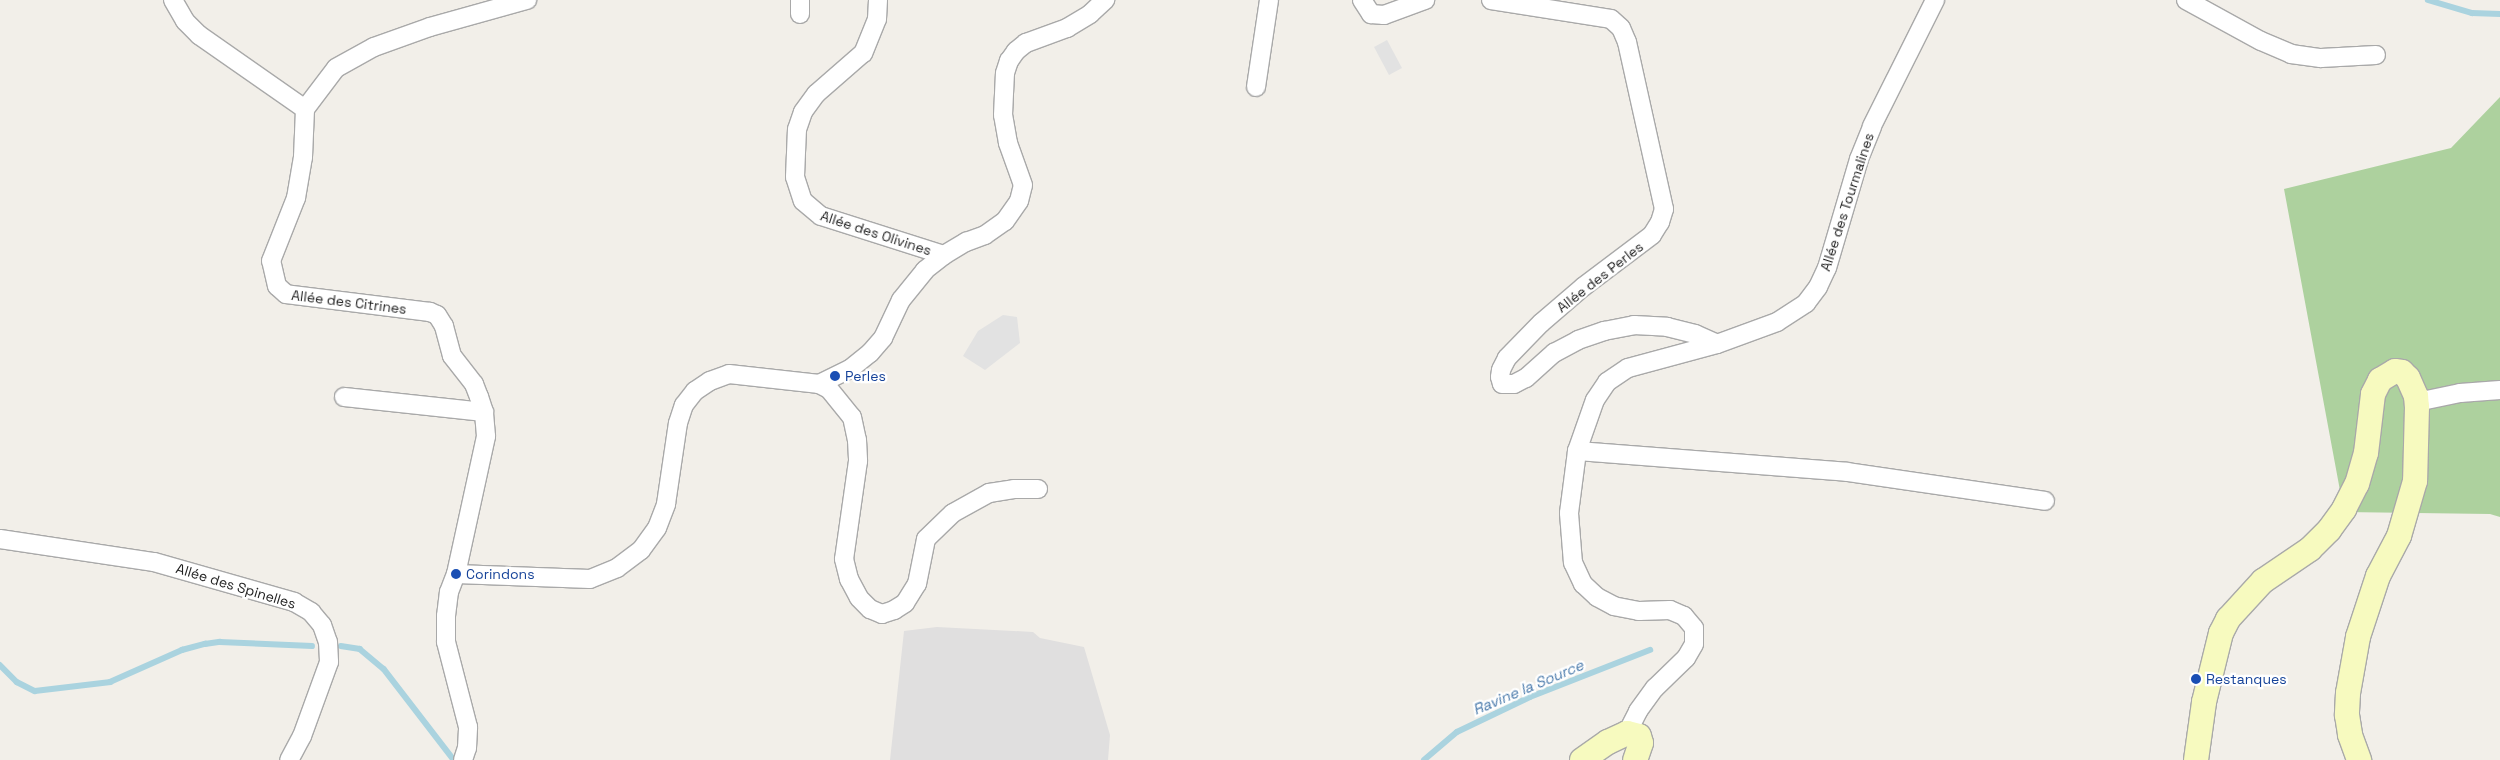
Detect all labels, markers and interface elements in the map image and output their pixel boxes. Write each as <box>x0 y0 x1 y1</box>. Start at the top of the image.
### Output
street label: Allée des Tourmalines <box>1817 131 1877 273</box>
street label: Allée des Olivines <box>818 207 934 259</box>
street label: Allée des Perles <box>1553 238 1647 316</box>
street label: Allée des Citrines <box>290 287 408 317</box>
place label: Perles <box>845 368 886 384</box>
marker: Perles <box>829 370 841 382</box>
street label: Allée des Spinelles <box>174 560 298 612</box>
place label: Corindons <box>466 566 535 582</box>
marker: Corindons <box>450 568 462 580</box>
water label: Ravine la Source <box>1470 656 1586 718</box>
place label: Restanques <box>2206 671 2287 687</box>
marker: Restanques <box>2190 673 2202 685</box>

